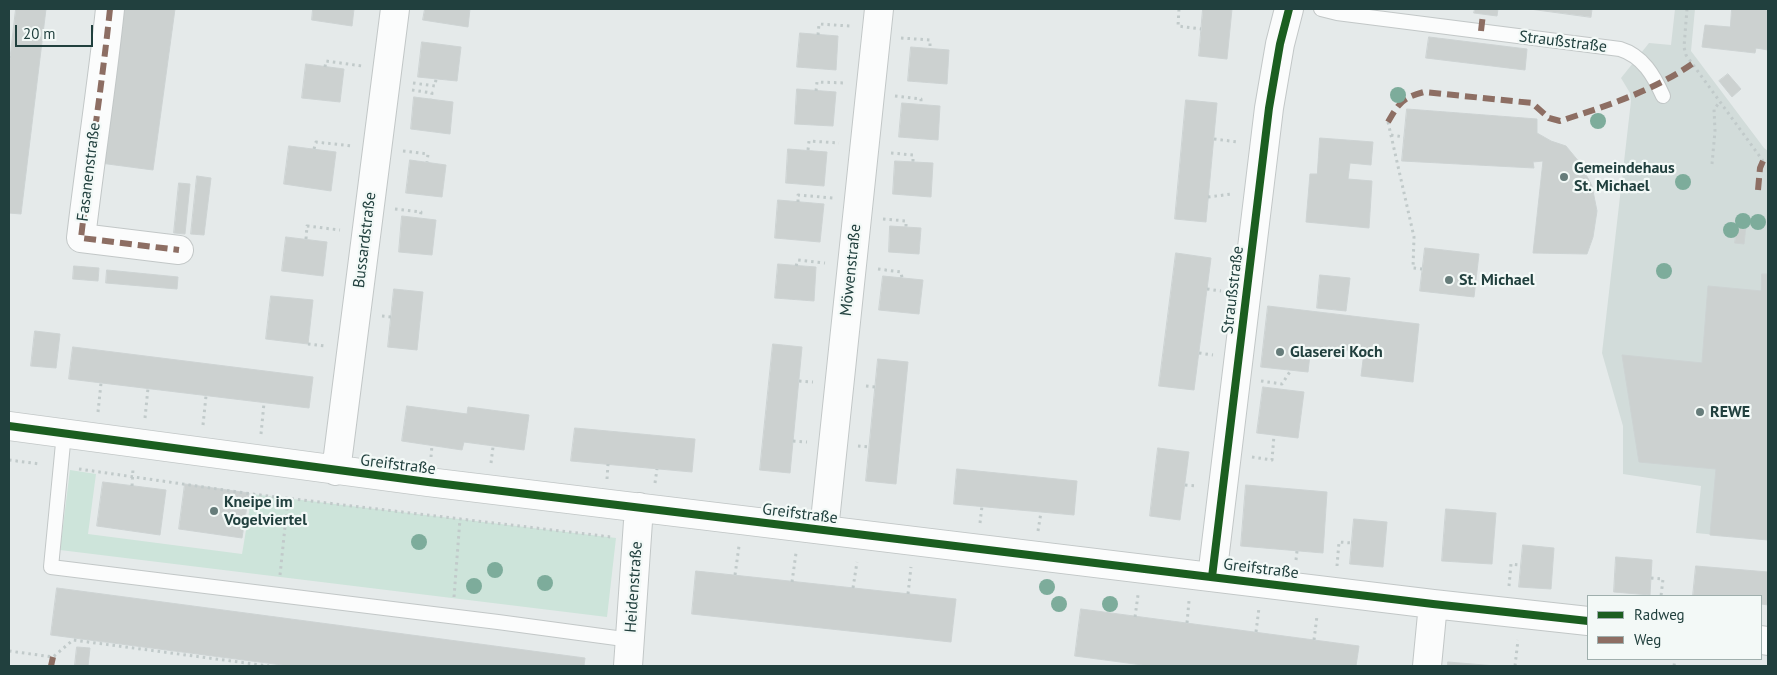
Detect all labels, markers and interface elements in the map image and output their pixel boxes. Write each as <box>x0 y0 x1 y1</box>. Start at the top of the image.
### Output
scale bar <box>18 15 95 47</box>
text: 20 m <box>23 24 56 43</box>
street label: Straußstraße <box>1518 27 1608 57</box>
street label: Fasanenstraße <box>73 121 105 223</box>
place label: Gemeindehaus St. Michael <box>1574 158 1675 196</box>
marker: Gemeindehaus St. Michael <box>1558 171 1570 183</box>
street label: Bussardstraße <box>350 191 380 289</box>
street label: Möwenstraße <box>837 223 865 317</box>
street label: Straußstraße <box>1218 245 1248 335</box>
place label: St. Michael <box>1459 270 1535 290</box>
marker: St. Michael <box>1443 274 1455 286</box>
place label: Glaserei Koch <box>1290 342 1383 362</box>
marker: Glaserei Koch <box>1274 346 1286 358</box>
place label: REWE <box>1710 402 1750 422</box>
marker: REWE <box>1694 406 1706 418</box>
street label: Greifstraße <box>359 451 437 479</box>
place label: Kneipe im Vogelviertel <box>224 492 307 530</box>
street label: Greifstraße <box>761 500 839 528</box>
marker: Kneipe im Vogelviertel <box>208 505 220 517</box>
street label: Heidenstraße <box>621 541 647 633</box>
street label: Greifstraße <box>1222 555 1300 583</box>
legend <box>1587 595 1762 660</box>
text: Radweg <box>1634 605 1685 624</box>
text: Weg <box>1634 630 1661 649</box>

